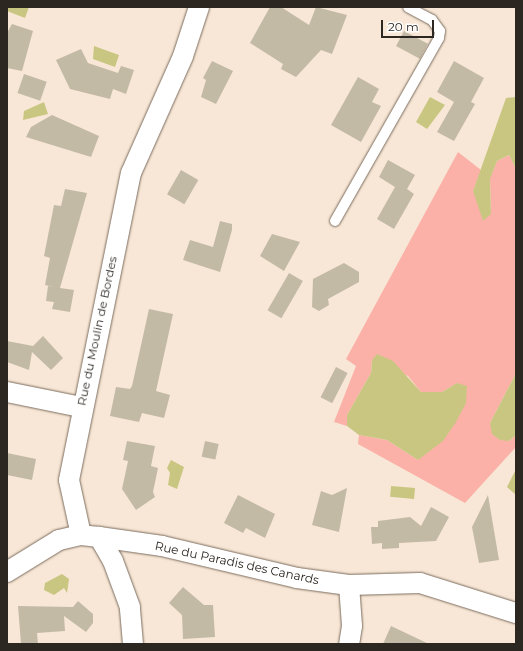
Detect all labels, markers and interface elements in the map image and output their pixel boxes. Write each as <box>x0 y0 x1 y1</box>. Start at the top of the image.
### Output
scale bar <box>383 12 436 38</box>
text: 20 m <box>388 19 419 34</box>
street label: Rue du Moulin de Bordes <box>74 255 120 407</box>
street label: Rue du Paradis des Canards <box>154 539 320 587</box>

